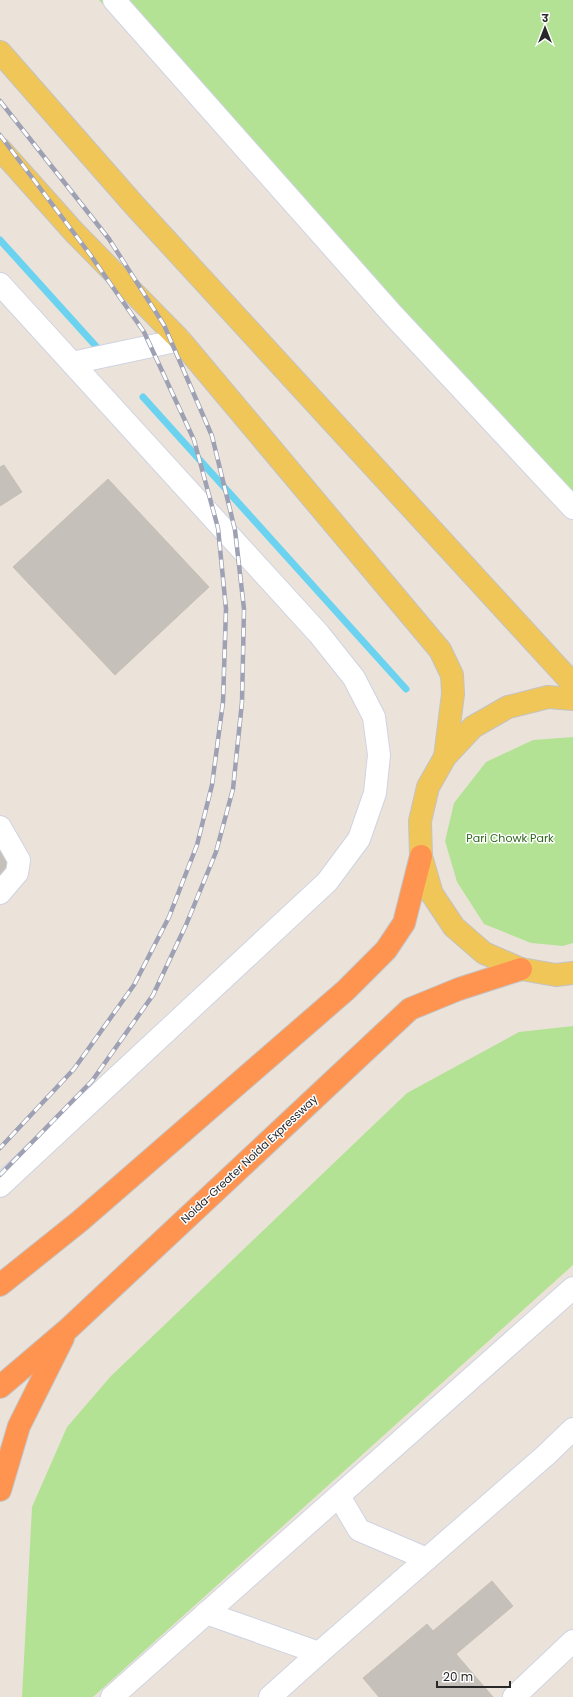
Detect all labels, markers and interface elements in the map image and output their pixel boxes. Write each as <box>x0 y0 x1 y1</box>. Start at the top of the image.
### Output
north arrow <box>525 8 565 48</box>
text: उ <box>541 10 549 26</box>
park label: Pari Chowk Park <box>466 830 554 846</box>
street label: Noida-Greater Noida Expressway <box>177 1091 322 1227</box>
scale bar <box>437 1663 510 1689</box>
text: 20 m <box>443 1668 473 1685</box>

